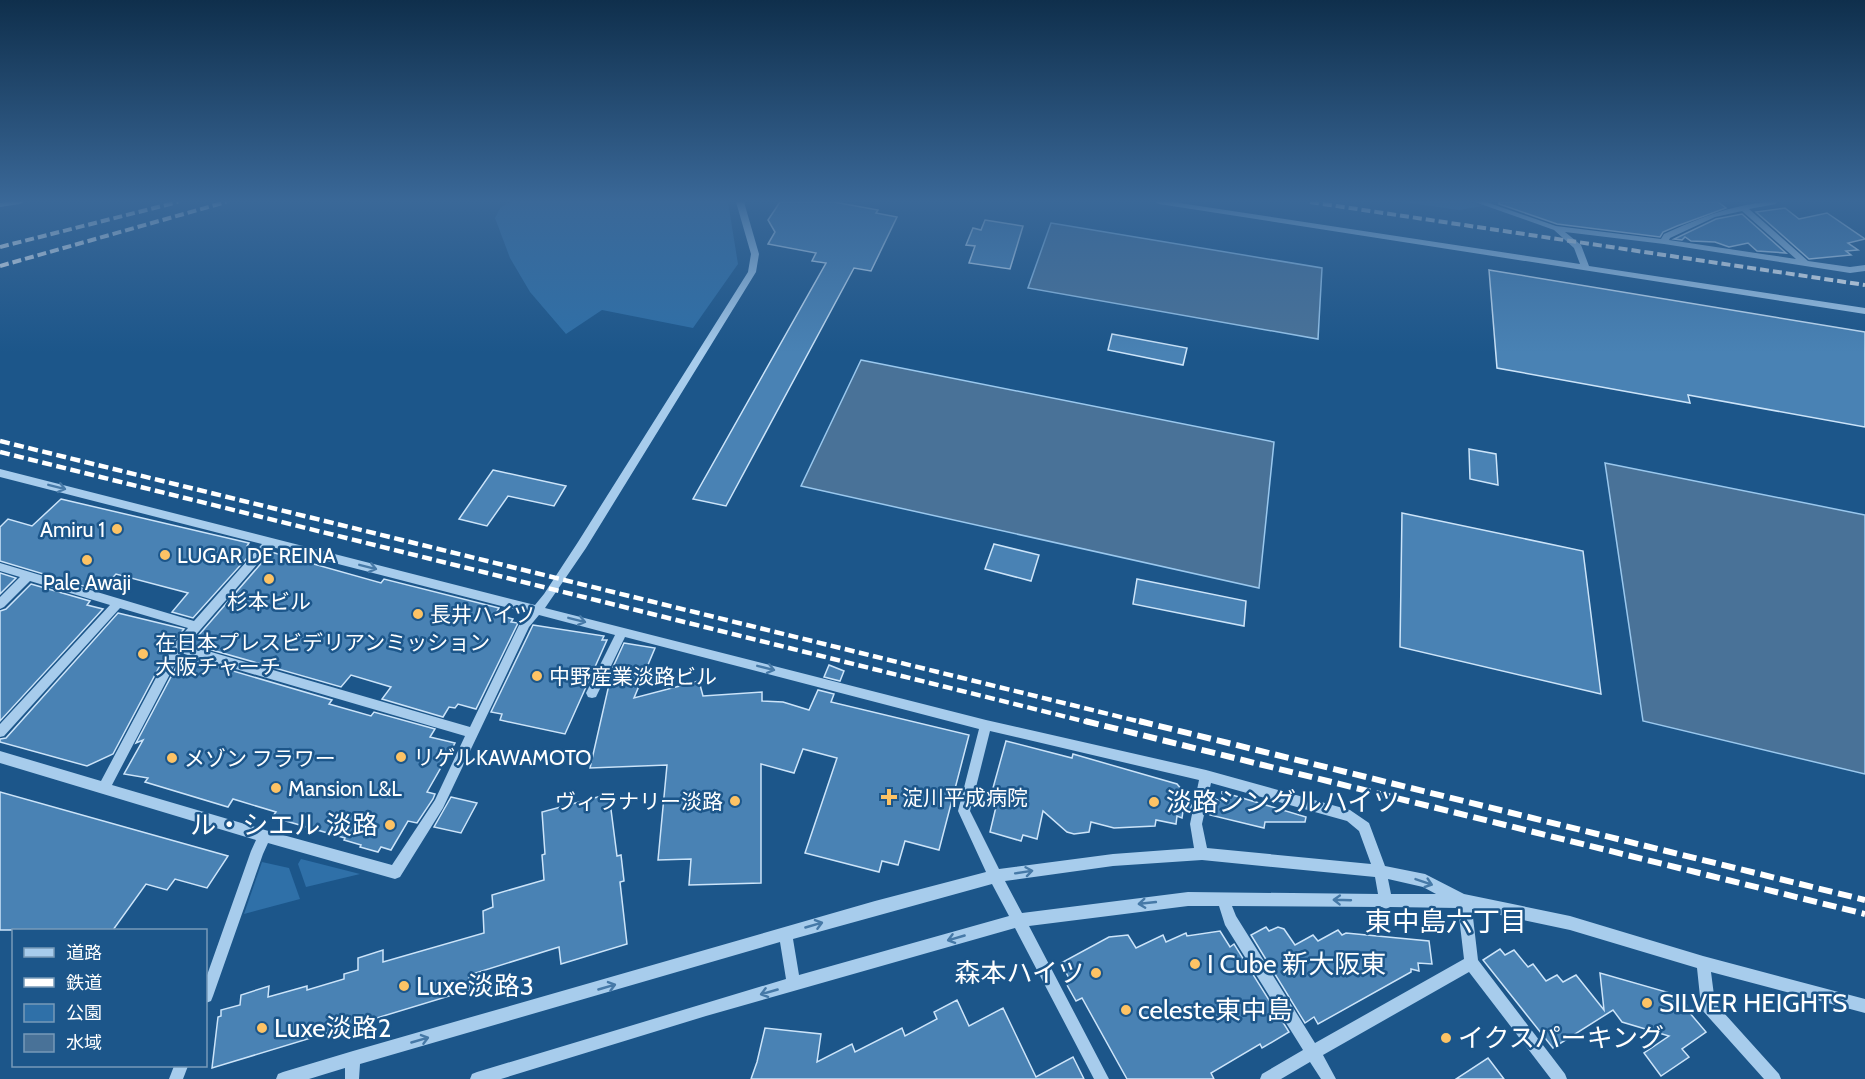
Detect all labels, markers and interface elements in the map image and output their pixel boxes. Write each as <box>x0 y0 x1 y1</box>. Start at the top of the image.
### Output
one-way arrow <box>47 482 66 494</box>
place label: Amiru 1 <box>40 517 105 542</box>
marker: Amiru 1 <box>110 522 124 536</box>
place label: LUGAR DE REINA <box>177 543 336 568</box>
marker: LUGAR DE REINA <box>158 548 172 562</box>
marker: Pale Awaji <box>80 553 94 567</box>
one-way arrow <box>358 561 377 573</box>
place label: Pale Awaji <box>43 570 131 596</box>
marker: 杉本ビル <box>262 572 276 586</box>
place label: 杉本ビル <box>227 589 311 614</box>
place label: 長井ハイツ <box>430 602 535 627</box>
marker: 長井ハイツ <box>411 607 425 621</box>
one-way arrow <box>567 615 586 626</box>
place label: 在日本プレスビデリアンミッション 大阪チャーチ <box>155 630 490 679</box>
marker: 在日本プレスビデリアンミッション 大阪チャーチ <box>136 647 150 661</box>
one-way arrow <box>756 663 775 675</box>
place label: 中野産業淡路ビル <box>549 664 717 689</box>
marker: 中野産業淡路ビル <box>530 669 544 683</box>
place label: リゲルKAWAMOTO <box>413 745 592 770</box>
place label: メゾン フラワー <box>184 746 336 771</box>
marker: リゲルKAWAMOTO <box>394 750 408 764</box>
marker: メゾン フラワー <box>165 751 179 765</box>
place label: Mansion L&L <box>288 776 402 801</box>
marker: Mansion L&L <box>269 781 283 795</box>
place label: 淀川平成病院 <box>902 785 1028 810</box>
place label: 淡路シングルハイツ <box>1166 786 1399 818</box>
marker: 淀川平成病院 <box>880 788 898 806</box>
place label: ヴィラナリー淡路 <box>555 789 723 814</box>
marker: ヴィラナリー淡路 <box>728 794 742 808</box>
marker: 淡路シングルハイツ <box>1147 795 1161 809</box>
place label: ル・シエル 淡路 <box>190 809 378 841</box>
marker: ル・シエル 淡路 <box>383 818 397 832</box>
one-way arrow <box>1013 866 1033 877</box>
one-way arrow <box>1414 877 1433 888</box>
one-way arrow <box>1333 895 1353 906</box>
one-way arrow <box>1138 898 1158 909</box>
district label: 東中島六丁目 <box>1365 905 1527 938</box>
one-way arrow <box>805 919 824 930</box>
legend <box>12 929 207 1067</box>
one-way arrow <box>947 933 966 944</box>
text: 道路 <box>66 942 102 964</box>
place label: I Cube 新大阪東 <box>1207 948 1386 980</box>
place label: 森本ハイツ <box>955 957 1084 989</box>
marker: I Cube 新大阪東 <box>1188 957 1202 971</box>
marker: 森本ハイツ <box>1089 966 1103 980</box>
place label: Luxe淡路3 <box>416 970 534 1002</box>
text: 鉄道 <box>66 972 102 994</box>
marker: Luxe淡路3 <box>397 979 411 993</box>
one-way arrow <box>598 981 617 992</box>
one-way arrow <box>760 986 779 998</box>
place label: SILVER HEIGHTS <box>1659 987 1847 1019</box>
place label: celeste東中島 <box>1138 994 1293 1026</box>
marker: SILVER HEIGHTS <box>1640 996 1654 1010</box>
text: 公園 <box>66 1002 102 1024</box>
marker: celeste東中島 <box>1119 1003 1133 1017</box>
place label: Luxe淡路2 <box>274 1012 391 1044</box>
marker: Luxe淡路2 <box>255 1021 269 1035</box>
place label: イクスパーキング <box>1458 1022 1664 1054</box>
marker: イクスパーキング <box>1439 1031 1453 1045</box>
text: 水域 <box>66 1032 102 1054</box>
one-way arrow <box>410 1034 429 1045</box>

